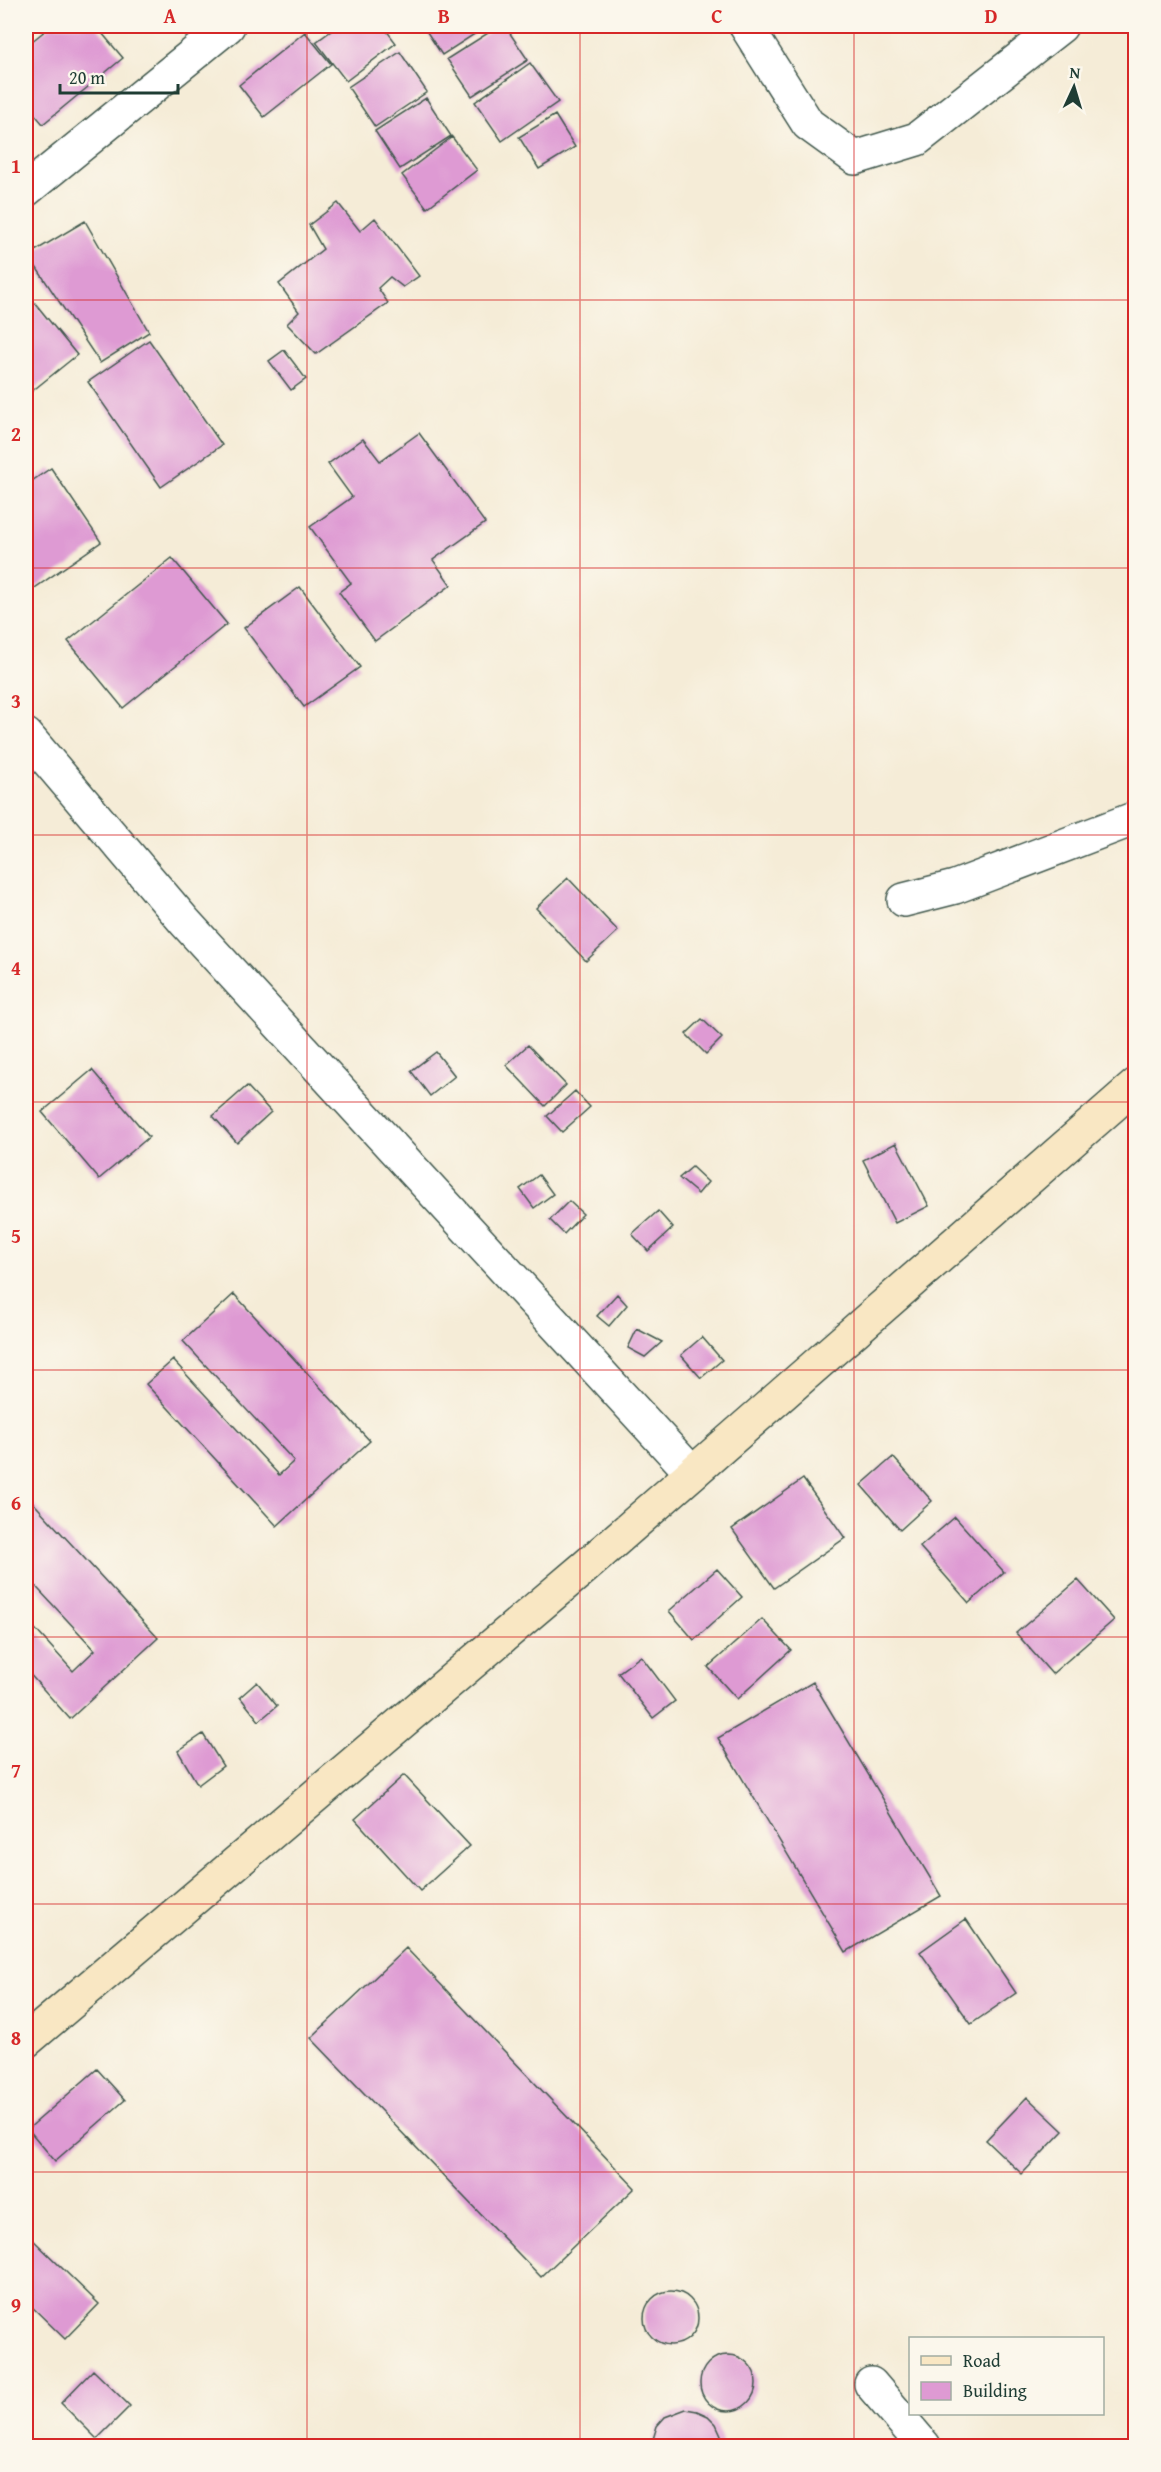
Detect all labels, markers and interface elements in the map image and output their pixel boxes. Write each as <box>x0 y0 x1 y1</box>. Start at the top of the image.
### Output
text: A <box>164 1 177 30</box>
text: B <box>438 1 450 30</box>
text: C <box>711 1 723 30</box>
text: D <box>984 1 998 30</box>
scale bar <box>60 57 178 95</box>
north arrow <box>1044 57 1104 117</box>
text: N <box>1069 60 1082 84</box>
text: 20 m <box>69 64 105 91</box>
text: 1 <box>11 151 21 180</box>
text: 2 <box>11 419 21 448</box>
text: 3 <box>11 686 21 715</box>
text: 4 <box>11 953 21 982</box>
text: 5 <box>11 1221 21 1250</box>
text: 6 <box>11 1488 21 1517</box>
text: 7 <box>11 1755 21 1784</box>
text: 8 <box>11 2023 21 2052</box>
text: 9 <box>11 2290 21 2319</box>
legend <box>909 2337 1104 2415</box>
text: Road <box>963 2347 1001 2374</box>
text: Building <box>963 2377 1027 2404</box>

